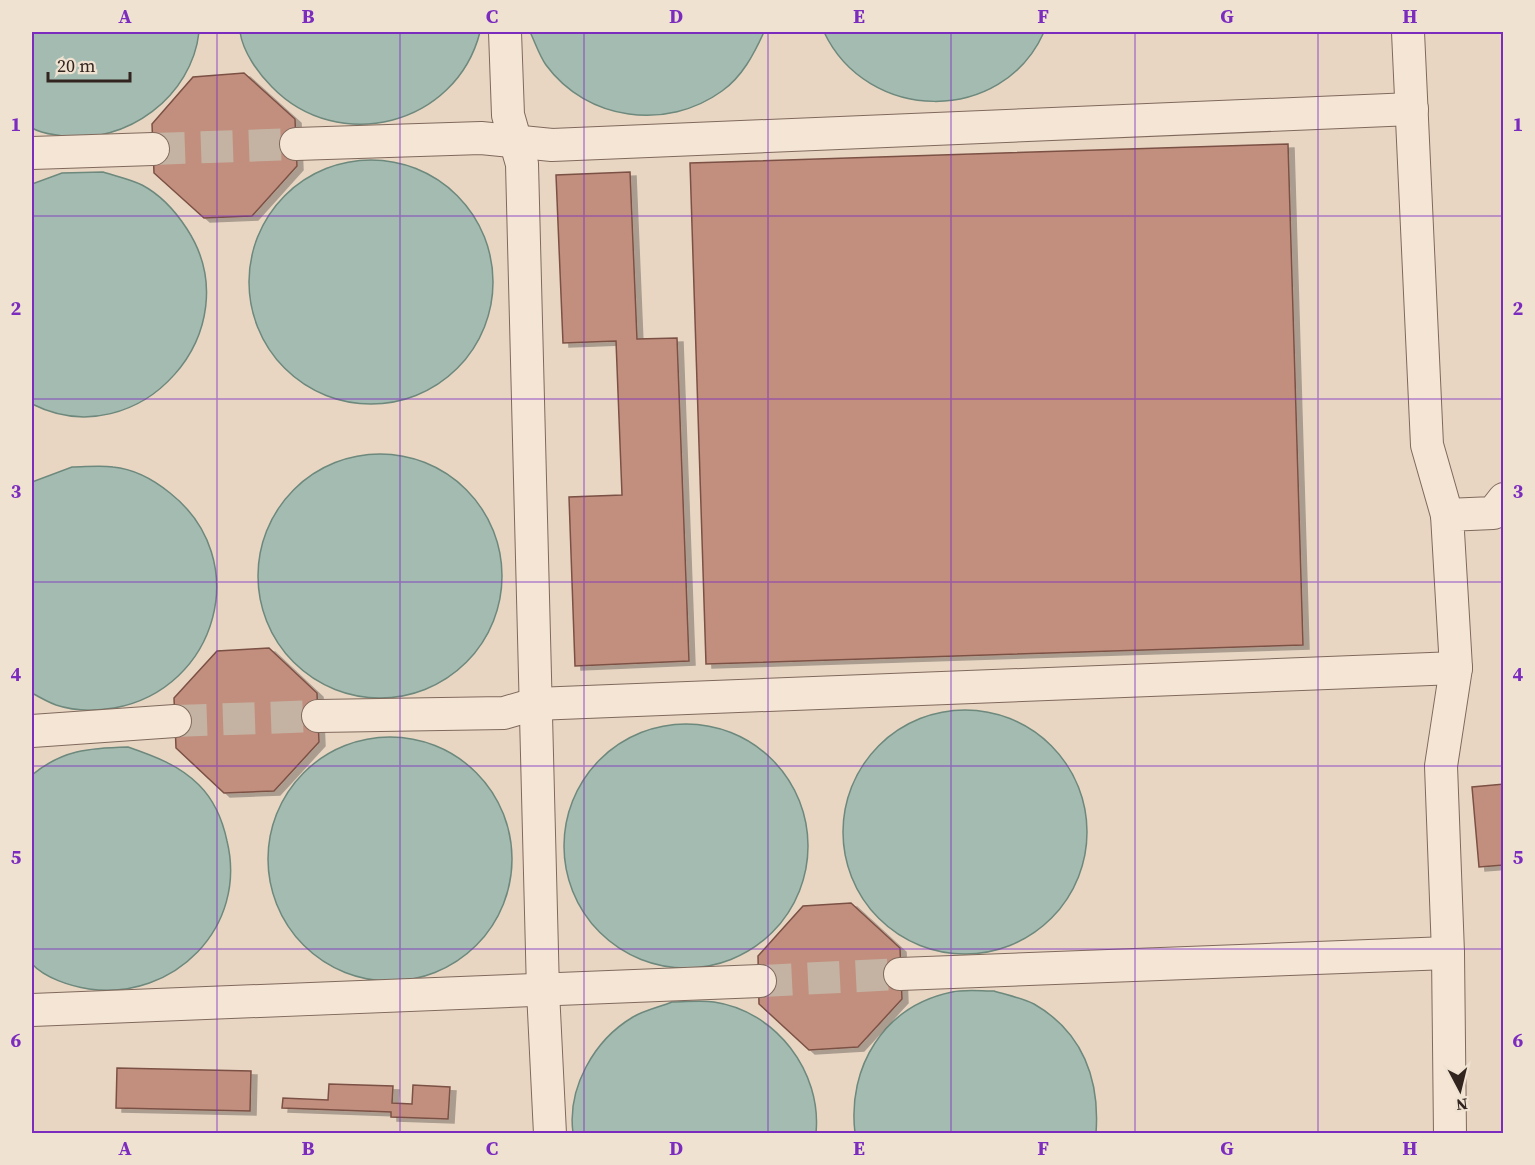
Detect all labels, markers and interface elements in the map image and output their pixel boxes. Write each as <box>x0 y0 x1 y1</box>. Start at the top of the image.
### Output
text: A <box>118 2 132 30</box>
text: B <box>301 2 315 30</box>
text: C <box>486 2 498 30</box>
text: D <box>669 2 683 30</box>
text: E <box>853 2 865 30</box>
text: F <box>1037 2 1049 30</box>
text: G <box>1220 2 1234 30</box>
text: H <box>1402 2 1418 30</box>
scale bar <box>48 45 130 83</box>
text: 20 m <box>57 53 95 78</box>
text: 1 <box>11 110 21 138</box>
text: 1 <box>1513 110 1523 138</box>
text: 2 <box>11 294 22 322</box>
text: 2 <box>1513 294 1524 322</box>
text: 3 <box>11 477 22 505</box>
text: 3 <box>1513 477 1524 505</box>
text: 4 <box>11 660 22 688</box>
text: 4 <box>1513 660 1524 688</box>
text: 5 <box>11 843 22 871</box>
text: 5 <box>1513 843 1524 871</box>
text: 6 <box>11 1026 22 1054</box>
text: 6 <box>1513 1026 1524 1054</box>
north arrow <box>1430 1060 1490 1120</box>
text: N <box>1454 1093 1469 1117</box>
text: A <box>118 1134 132 1162</box>
text: B <box>301 1134 315 1162</box>
text: C <box>486 1134 498 1162</box>
text: D <box>669 1134 683 1162</box>
text: E <box>853 1134 865 1162</box>
text: F <box>1037 1134 1049 1162</box>
text: G <box>1220 1134 1234 1162</box>
text: H <box>1402 1134 1418 1162</box>

